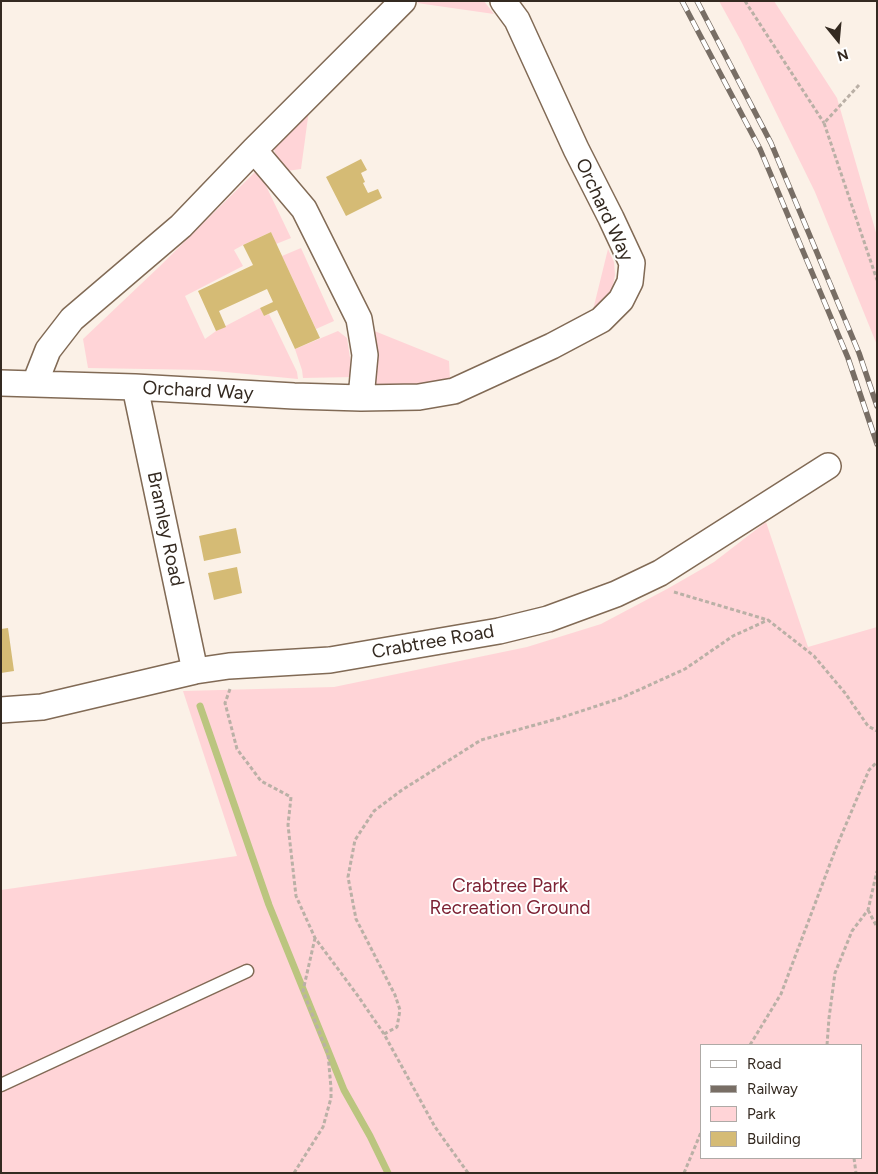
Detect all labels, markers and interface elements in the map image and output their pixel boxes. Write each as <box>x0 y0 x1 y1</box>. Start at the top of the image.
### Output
north arrow <box>813 15 863 65</box>
text: N <box>835 45 850 65</box>
street label: Orchard Way <box>570 155 638 265</box>
street label: Orchard Way <box>142 377 254 405</box>
street label: Bramley Road <box>142 470 188 588</box>
street label: Crabtree Road <box>370 620 496 664</box>
park label: Crabtree Park Recreation Ground <box>429 875 591 919</box>
legend <box>700 1044 863 1159</box>
text: Road <box>747 1055 782 1073</box>
text: Railway <box>747 1080 798 1098</box>
text: Park <box>747 1105 776 1123</box>
text: Building <box>747 1130 801 1148</box>

